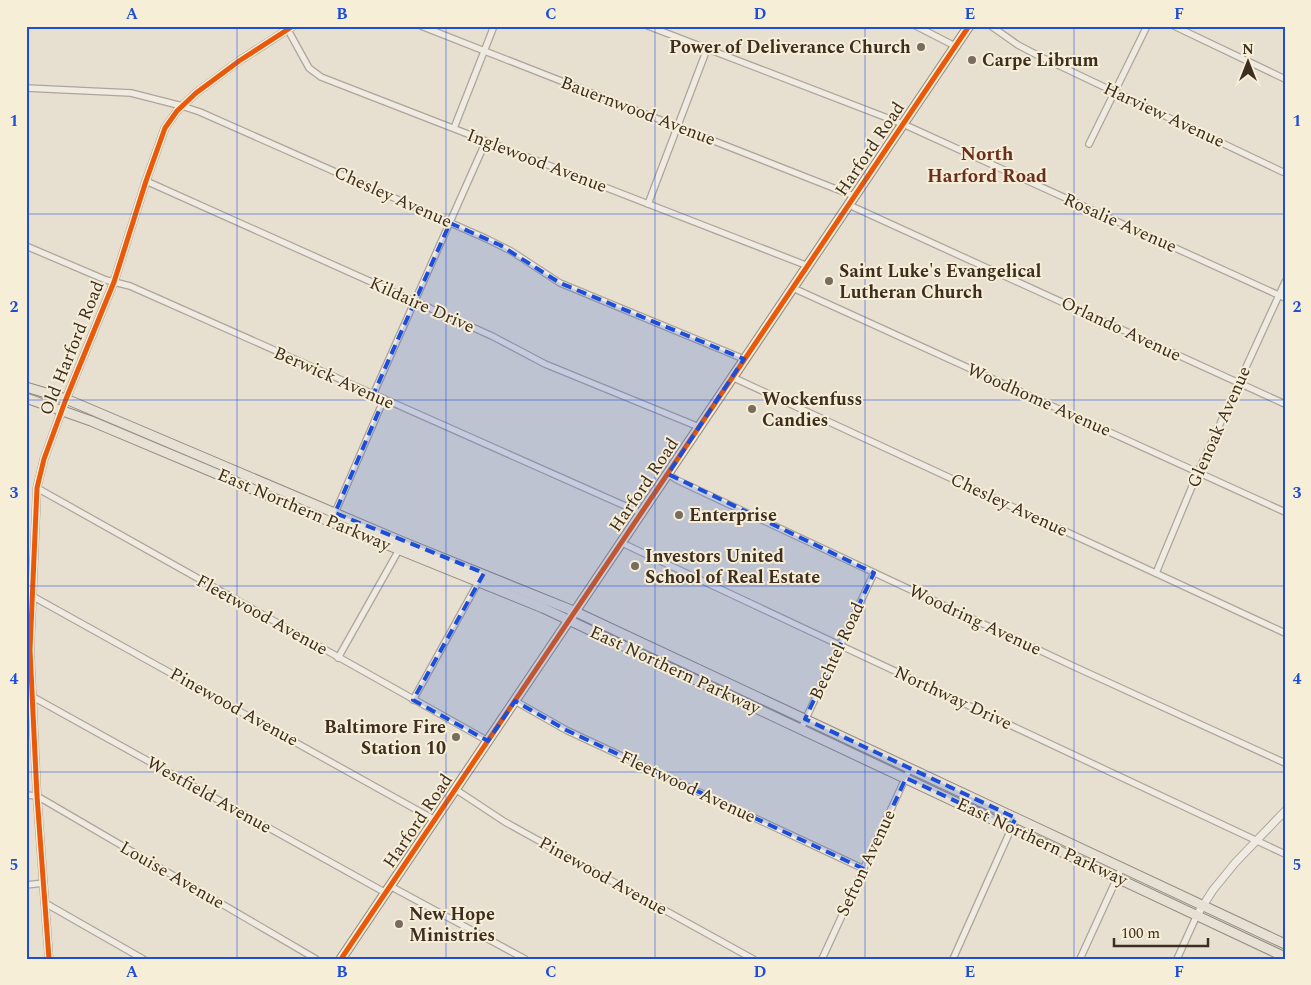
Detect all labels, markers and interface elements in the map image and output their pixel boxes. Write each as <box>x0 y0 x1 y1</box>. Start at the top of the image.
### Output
text: A <box>126 2 139 26</box>
text: B <box>336 2 348 26</box>
text: C <box>545 2 557 26</box>
text: D <box>754 2 767 26</box>
text: E <box>965 2 975 26</box>
text: F <box>1174 2 1184 26</box>
place label: Power of Deliverance Church <box>669 34 911 61</box>
north arrow <box>1224 38 1274 88</box>
text: N <box>1242 39 1254 60</box>
marker: Power of Deliverance Church <box>915 41 927 53</box>
place label: Carpe Librum <box>982 47 1099 74</box>
marker: Carpe Librum <box>966 54 978 66</box>
street label: Bauernwood Avenue <box>557 69 719 153</box>
street label: Harview Avenue <box>1099 75 1229 155</box>
street label: Harford Road <box>828 96 912 202</box>
text: 1 <box>10 109 18 133</box>
text: 1 <box>1293 109 1301 133</box>
street label: Inglewood Avenue <box>463 122 611 200</box>
district label: North Harford Road <box>927 140 1047 191</box>
street label: Chesley Avenue <box>330 159 456 235</box>
street label: Rosalie Avenue <box>1059 186 1181 260</box>
place label: Saint Luke's Evangelical Lutheran Church <box>839 258 1041 306</box>
street label: Kildaire Drive <box>365 270 479 340</box>
marker: Saint Luke's Evangelical Lutheran Church <box>823 275 835 287</box>
street label: Old Harford Road <box>33 277 111 419</box>
street label: Orlando Avenue <box>1056 289 1186 369</box>
text: 2 <box>10 295 19 319</box>
text: 2 <box>1293 295 1302 319</box>
street label: Berwick Avenue <box>269 339 399 417</box>
street label: Woodhome Avenue <box>963 356 1115 444</box>
street label: Glenoak Avenue <box>1180 362 1258 492</box>
place label: Wockenfuss Candies <box>762 386 862 434</box>
marker: Wockenfuss Candies <box>746 403 758 415</box>
street label: Harford Road <box>602 432 686 538</box>
street label: East Northern Parkway <box>213 461 396 559</box>
street label: Chesley Avenue <box>946 466 1072 544</box>
text: 3 <box>10 481 19 505</box>
text: 3 <box>1293 481 1302 505</box>
place label: Enterprise <box>689 502 777 529</box>
marker: Enterprise <box>673 509 685 521</box>
place label: Investors United School of Real Estate <box>645 543 820 591</box>
marker: Investors United School of Real Estate <box>629 560 641 572</box>
street label: Fleetwood Avenue <box>191 568 333 662</box>
street label: Woodring Avenue <box>904 577 1046 663</box>
street label: Bechtel Road <box>803 598 871 704</box>
street label: East Northern Parkway <box>585 618 766 722</box>
street label: Northway Drive <box>890 659 1016 737</box>
street label: Pinewood Avenue <box>165 660 303 754</box>
text: 4 <box>10 667 19 691</box>
text: 4 <box>1293 667 1302 691</box>
place label: Baltimore Fire Station 10 <box>324 714 446 762</box>
marker: Baltimore Fire Station 10 <box>450 731 462 743</box>
street label: Fleetwood Avenue <box>616 744 760 830</box>
street label: Westfield Avenue <box>141 749 277 841</box>
street label: Harford Road <box>376 768 460 874</box>
street label: East Northern Parkway <box>952 790 1133 894</box>
street label: Sefton Avenue <box>829 805 903 921</box>
street label: Pinewood Avenue <box>534 829 672 923</box>
street label: Louise Avenue <box>114 834 230 916</box>
text: 5 <box>10 853 18 877</box>
text: 5 <box>1293 853 1301 877</box>
place label: New Hope Ministries <box>409 901 495 949</box>
scale bar <box>1114 915 1207 947</box>
marker: New Hope Ministries <box>393 918 405 930</box>
text: 100 m <box>1121 922 1160 945</box>
text: A <box>126 960 139 984</box>
text: B <box>336 960 348 984</box>
text: C <box>545 960 557 984</box>
text: D <box>754 960 767 984</box>
text: E <box>965 960 975 984</box>
text: F <box>1174 960 1184 984</box>

